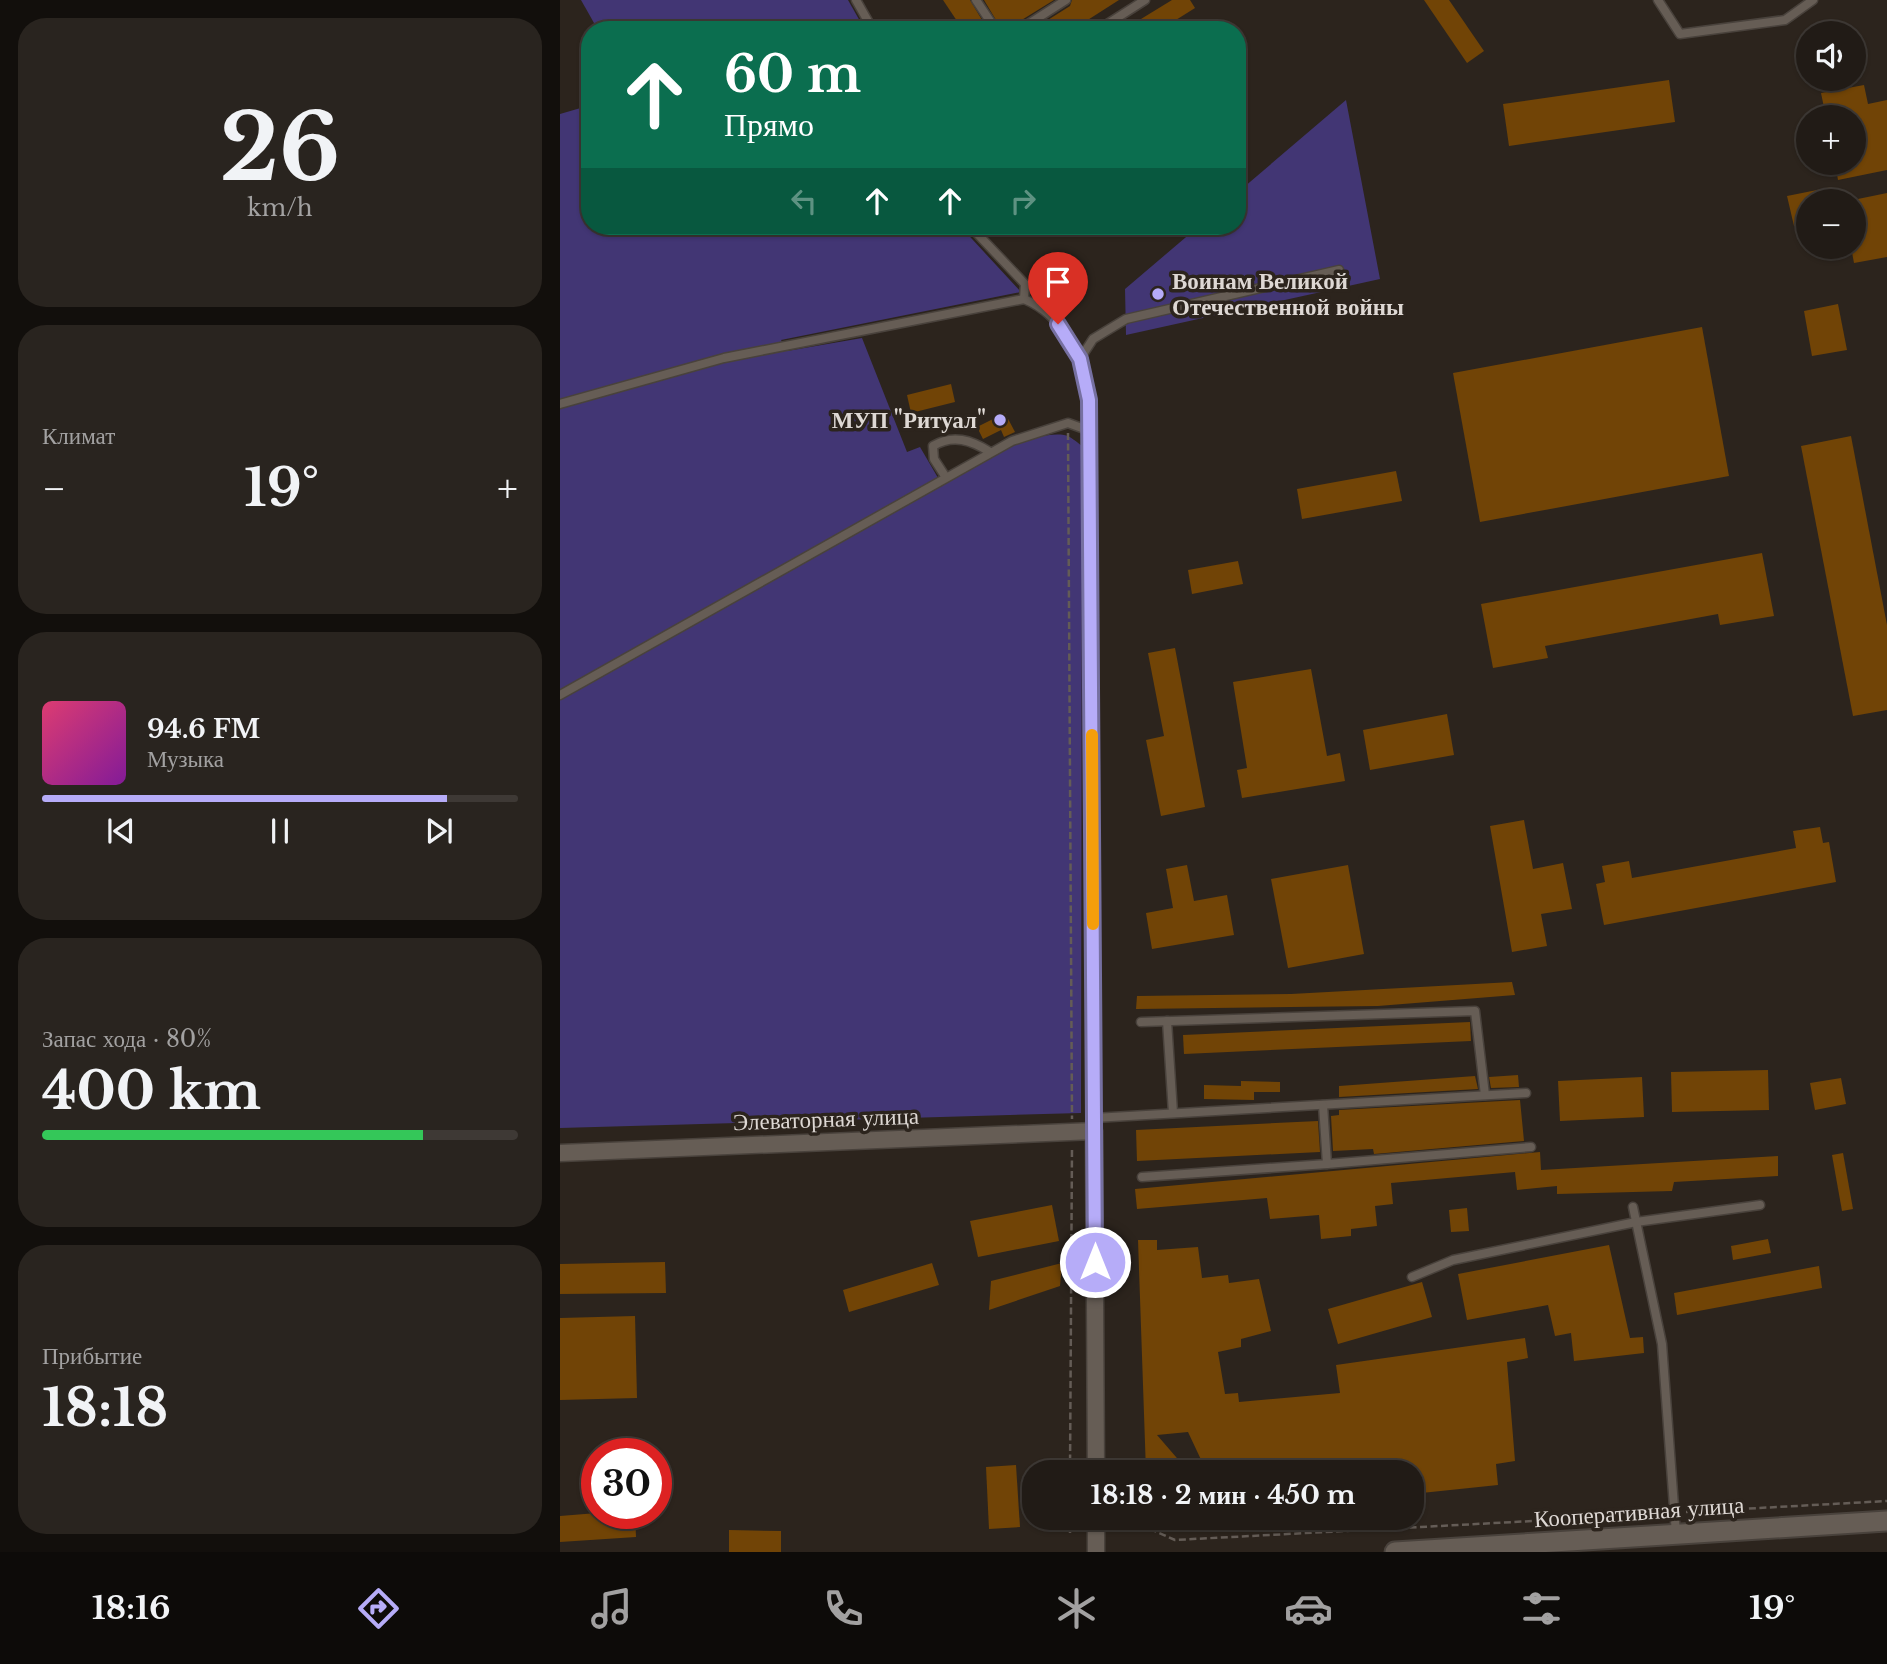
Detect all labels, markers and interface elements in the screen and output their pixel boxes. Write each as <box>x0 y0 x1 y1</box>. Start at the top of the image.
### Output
map controls <box>1796 21 1866 259</box>
button: sound <box>1796 21 1866 91</box>
text: 60 m <box>724 44 861 105</box>
icon: ahead <box>609 49 700 140</box>
text: 26 <box>220 92 340 205</box>
text: Прямо <box>724 105 814 145</box>
button: + <box>1796 105 1866 175</box>
icon: left <box>785 182 823 220</box>
icon: ahead <box>858 182 896 220</box>
icon: ahead <box>931 182 969 220</box>
icon: right <box>1004 182 1042 220</box>
button: − <box>1796 189 1866 259</box>
text: km/h <box>247 194 313 222</box>
pin <box>1028 252 1088 324</box>
icon: arrive <box>1039 263 1077 301</box>
place label: Воинам Великой Отечественной войны <box>1172 267 1404 321</box>
marker: Воинам Великой Отечественной войны <box>1150 286 1166 302</box>
place label: МУП "Ритуал" <box>832 406 986 434</box>
marker: МУП "Ритуал" <box>992 412 1008 428</box>
text: Климат <box>42 422 115 450</box>
text: 19° <box>244 456 319 520</box>
text: − <box>42 465 66 512</box>
text: + <box>497 465 518 512</box>
text: 94.6 FM <box>147 713 260 745</box>
text: Музыка <box>147 745 224 773</box>
icon: previous <box>102 812 140 850</box>
icon: pause <box>261 812 299 850</box>
icon: next <box>420 812 458 850</box>
text: Запас хода · 80% <box>42 1025 212 1053</box>
text: 400 km <box>42 1059 261 1123</box>
street label: Элеваторная улица <box>733 1102 919 1136</box>
position arrow <box>1058 1225 1132 1299</box>
text: Прибытие <box>42 1342 142 1370</box>
text: 18:18 <box>42 1376 168 1440</box>
speed limit sign: 30 <box>581 1438 672 1529</box>
text: 18:18 · 2 мин · 450 m <box>1091 1479 1355 1511</box>
street label: Кооперативная улица <box>1533 1491 1745 1533</box>
icon: directions <box>354 1584 403 1633</box>
icon: music <box>587 1584 636 1633</box>
icon: phone <box>819 1584 868 1633</box>
icon: climate <box>1052 1584 1101 1633</box>
icon: car <box>1284 1584 1333 1633</box>
icon: filters <box>1517 1584 1566 1633</box>
text: 18:16 <box>92 1588 171 1628</box>
text: 19° <box>1749 1588 1795 1628</box>

